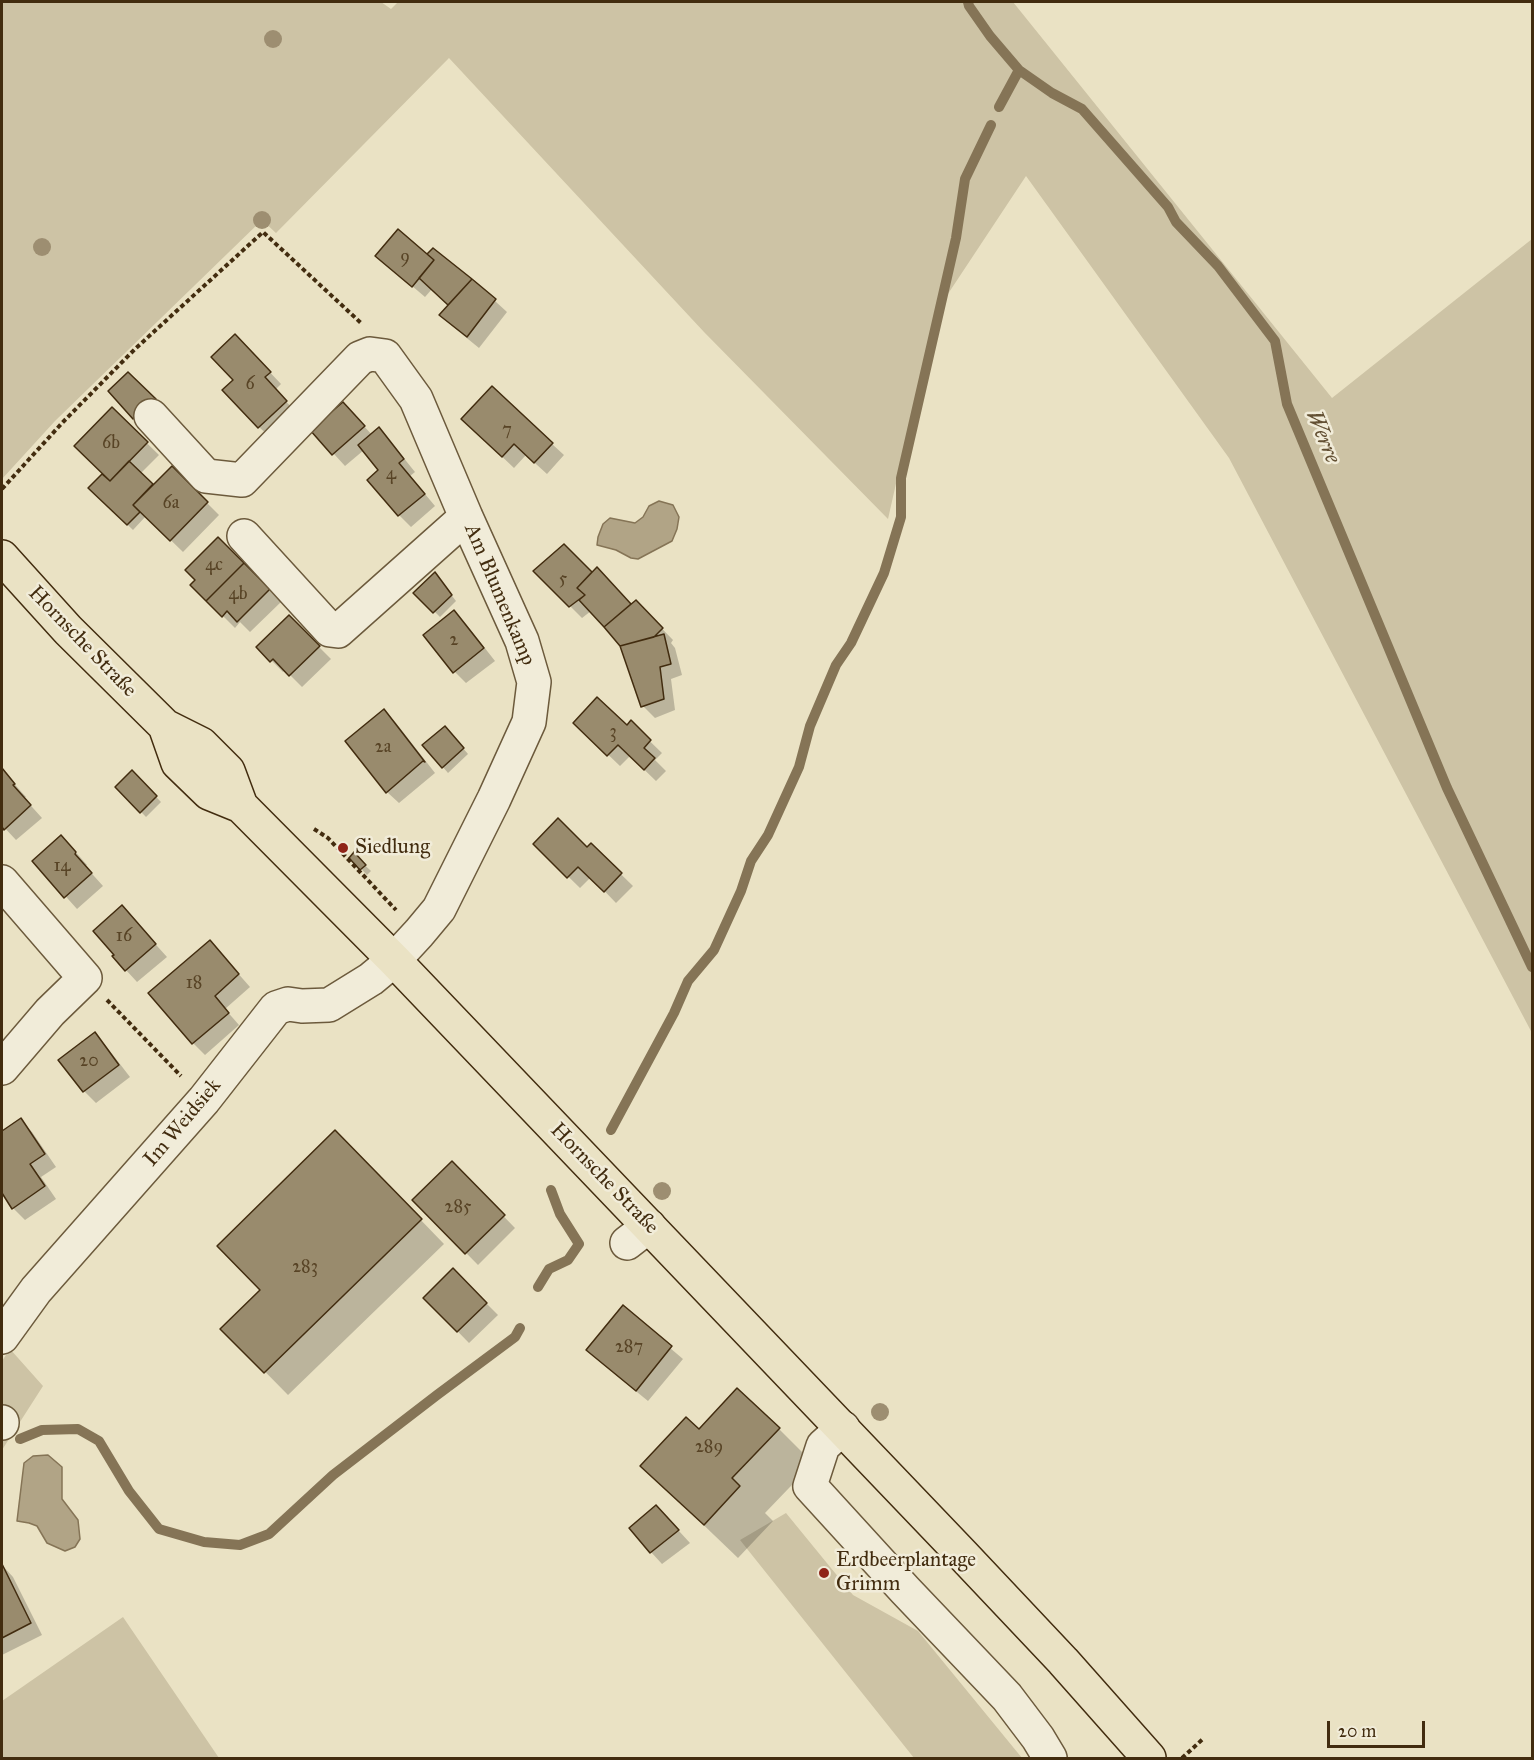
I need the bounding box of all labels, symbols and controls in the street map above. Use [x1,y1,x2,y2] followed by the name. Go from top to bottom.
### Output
[400,247,410,269] house number: 9
[245,374,255,396] house number: 6
[1299,407,1345,467] water label: Werre
[502,420,512,442] house number: 7
[102,433,120,455] house number: 6b
[386,464,396,486] house number: 4
[163,493,179,515] house number: 6a
[458,520,540,670] street label: Am Blumenkamp
[205,555,223,577] house number: 4c
[559,569,567,591] house number: 5
[23,581,141,703] street label: Hornsche Straße
[229,584,247,606] house number: 4b
[450,630,458,652] house number: 2
[609,722,617,744] house number: 3
[375,737,391,759] house number: 2a
[355,835,430,861] place label: Siedlung
[336,841,350,855] marker: Siedlung
[53,856,71,878] house number: 14
[116,926,132,948] house number: 16
[186,973,202,995] house number: 18
[79,1051,99,1073] house number: 20
[139,1074,227,1172] street label: Im Weidsiek
[545,1118,663,1240] street label: Hornsche Straße
[445,1197,471,1219] house number: 285
[292,1257,318,1279] house number: 283
[615,1337,643,1359] house number: 287
[695,1437,723,1459] house number: 289
[836,1548,976,1598] place label: Erdbeerplantage Grimm
[817,1566,831,1580] marker: Erdbeerplantage Grimm
[1330,1709,1428,1747] scale bar
[1338,1720,1376,1742] text: 20 m

